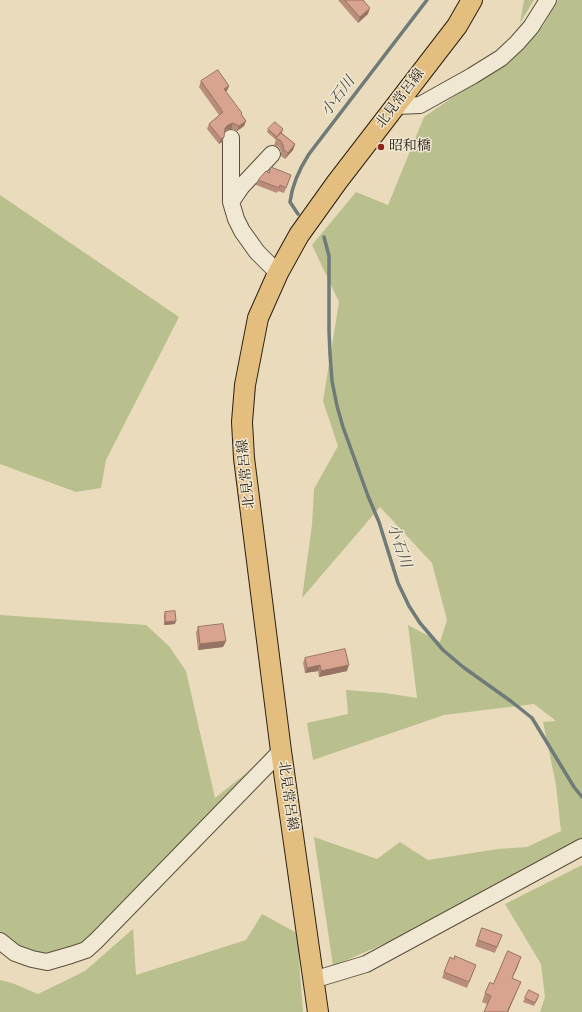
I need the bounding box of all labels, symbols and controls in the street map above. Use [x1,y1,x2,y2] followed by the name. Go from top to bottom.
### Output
[373,66,429,132] street label: 北見常呂線
[318,74,360,120] water label: 小石川
[389,139,431,155] place label: 昭和橋
[376,142,386,152] marker: 昭和橋
[235,438,259,510] street label: 北見常呂線
[382,522,414,570] water label: 小石川
[274,760,300,832] street label: 北見常呂線

